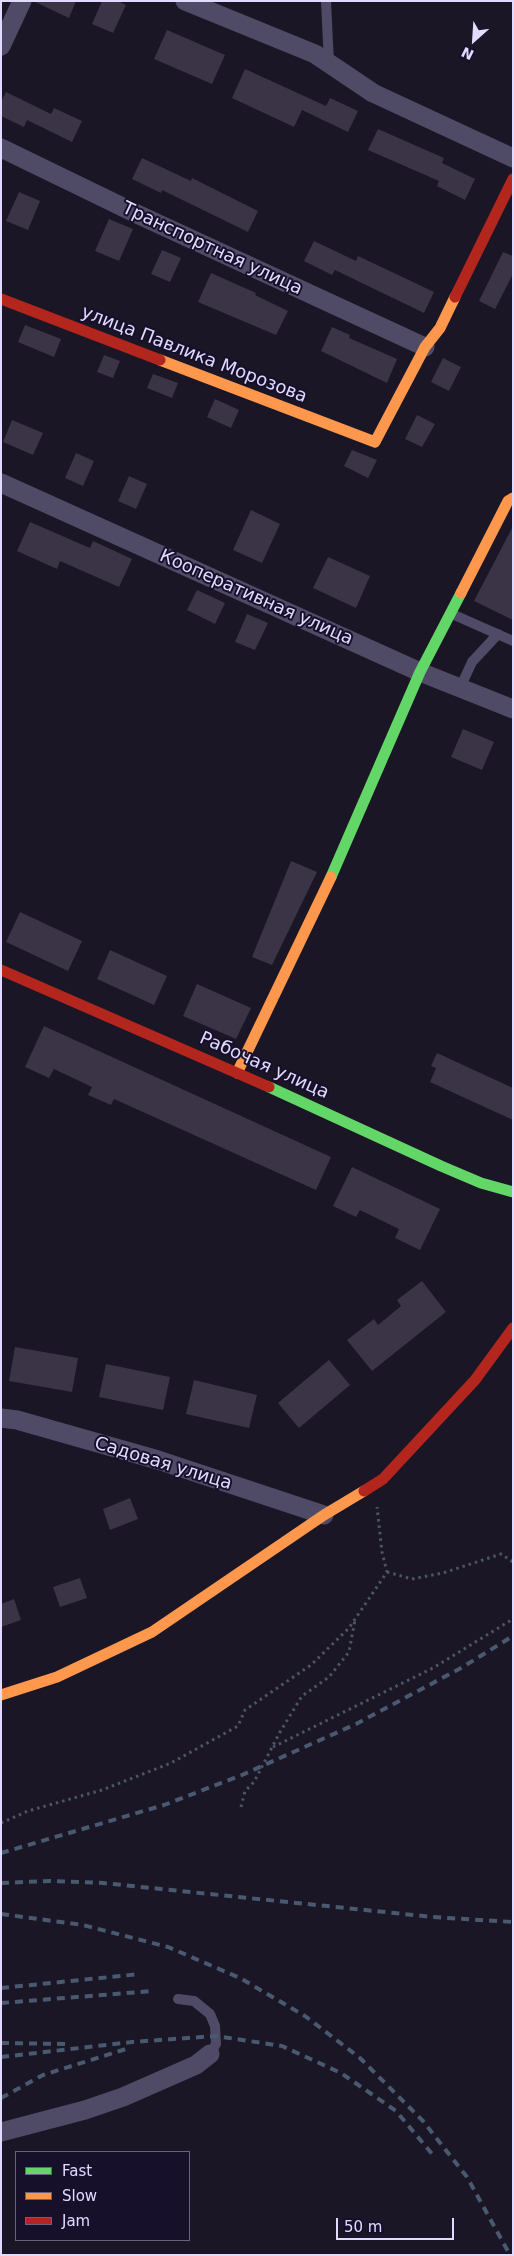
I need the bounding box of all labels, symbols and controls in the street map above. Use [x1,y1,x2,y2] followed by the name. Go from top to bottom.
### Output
[449,15,499,65] north arrow
[459,44,476,63] text: N
[118,198,306,300] street label: Транспортная улица
[78,302,310,408] street label: улица Павлика Морозова
[156,546,356,650] street label: Кооперативная улица
[196,1028,332,1104] street label: Рабочая улица
[92,1433,234,1495] street label: Садовая улица
[15,2151,190,2241] legend
[62,2162,92,2180] text: Fast
[62,2187,97,2205] text: Slow
[339,2208,456,2240] scale bar
[62,2212,90,2230] text: Jam
[344,2218,382,2236] text: 50 m

